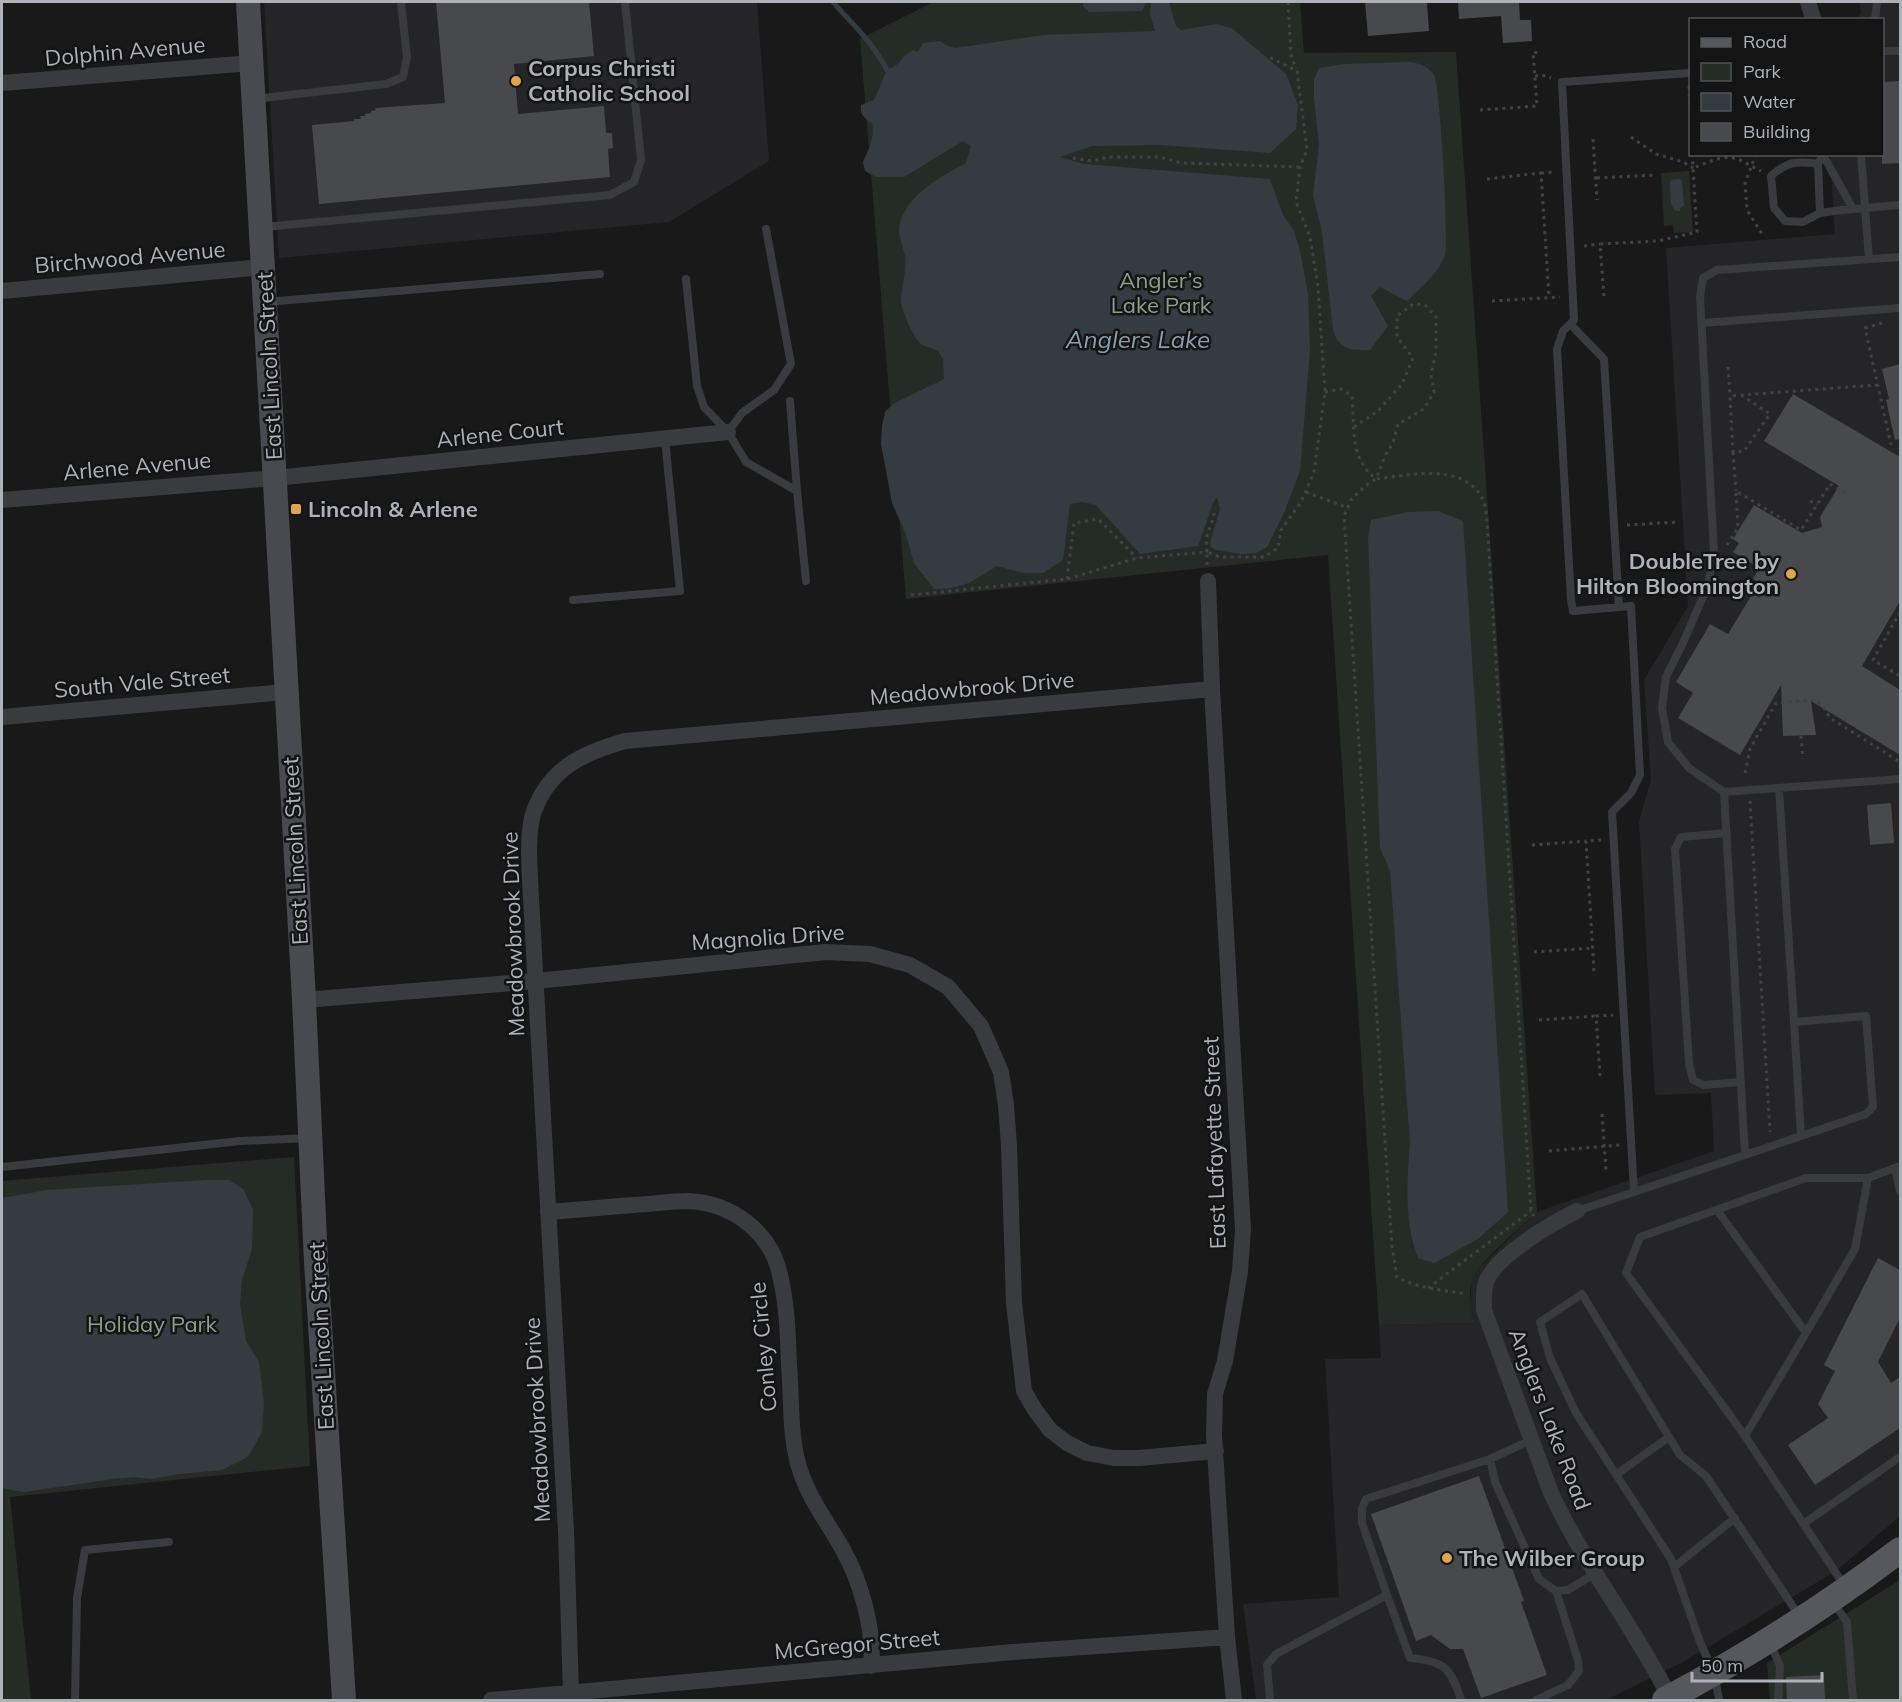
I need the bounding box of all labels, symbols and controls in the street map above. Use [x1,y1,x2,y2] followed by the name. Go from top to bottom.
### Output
[1689,18,1884,156] legend
[44,30,206,72] street label: Dolphin Avenue
[1743,30,1787,53] text: Road
[528,54,690,107] place label: Corpus Christi Catholic School
[1743,60,1782,83] text: Park
[509,74,523,88] marker: Corpus Christi Catholic School
[1743,90,1796,113] text: Water
[1743,120,1811,143] text: Building
[33,235,227,279] street label: Birchwood Avenue
[1111,266,1212,319] park label: Angler’s Lake Park
[250,271,288,461] street label: East Lincoln Street
[1065,324,1210,354] water label: Anglers Lake
[435,412,565,454] street label: Arlene Court
[62,446,212,486] street label: Arlene Avenue
[308,495,478,523] place label: Lincoln & Arlene
[289,502,303,516] marker: Lincoln & Arlene
[1576,547,1779,600] place label: DoubleTree by Hilton Bloomington
[1784,567,1798,581] marker: DoubleTree by Hilton Bloomington
[53,660,231,704] street label: South Vale Street
[869,665,1075,711] street label: Meadowbrook Drive
[276,756,314,946] street label: East Lincoln Street
[495,831,531,1037] street label: Meadowbrook Drive
[691,918,845,956] street label: Magnolia Drive
[1196,1036,1232,1250] street label: East Lafayette Street
[302,1241,340,1431] street label: East Lincoln Street
[743,1281,783,1413] street label: Conley Circle
[87,1310,218,1338] park label: Holiday Park
[518,1317,556,1523] street label: Meadowbrook Drive
[1503,1324,1597,1514] street label: Anglers Lake Road
[1459,1544,1645,1572] place label: The Wilber Group
[1440,1551,1454,1565] marker: The Wilber Group
[773,1623,941,1665] street label: McGregor Street
[1692,1645,1822,1683] scale bar
[1701,1654,1743,1677] text: 50 m

